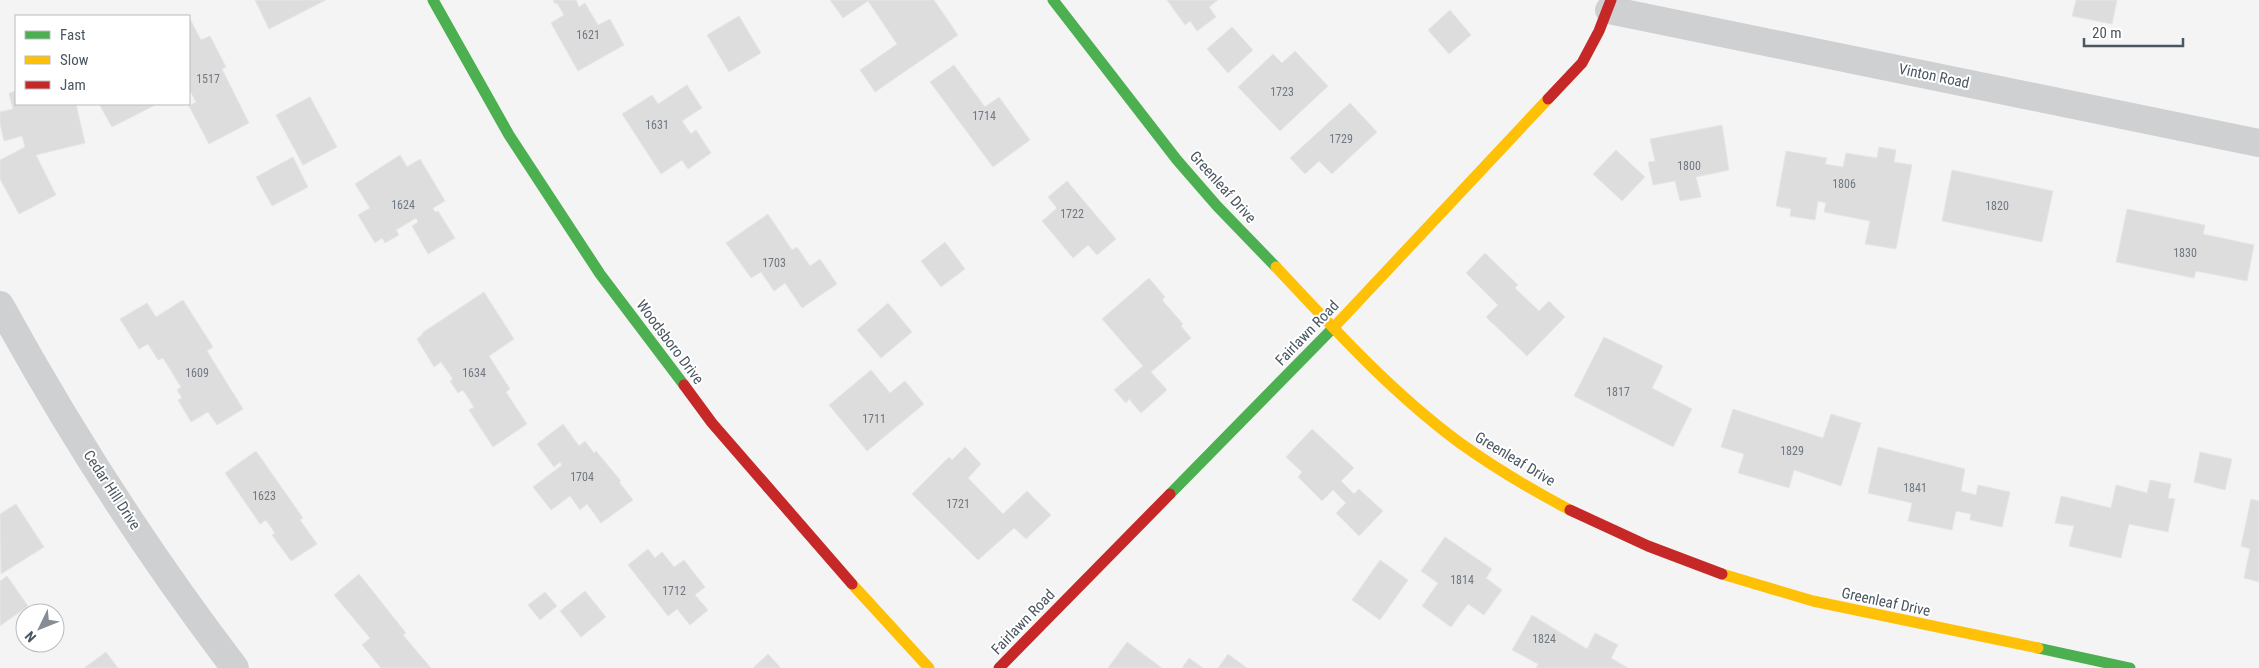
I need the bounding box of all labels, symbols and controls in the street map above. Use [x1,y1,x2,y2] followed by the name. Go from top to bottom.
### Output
[15,15,190,105] legend
[2084,15,2183,47] scale bar
[2092,24,2122,42] text: 20 m
[60,26,85,44] text: Fast
[576,28,600,42] house number: 1621
[60,51,89,69] text: Slow
[1897,60,1971,92] street label: Vinton Road
[196,72,220,86] house number: 1517
[60,76,86,94] text: Jam
[1270,85,1294,99] house number: 1723
[972,109,996,123] house number: 1714
[645,118,669,132] house number: 1631
[1329,132,1353,146] house number: 1729
[1186,147,1260,227] street label: Greenleaf Drive
[1677,159,1701,173] house number: 1800
[1832,177,1856,191] house number: 1806
[391,198,415,212] house number: 1624
[1985,199,2009,213] house number: 1820
[1060,207,1084,221] house number: 1722
[2173,246,2197,260] house number: 1830
[762,256,786,270] house number: 1703
[632,296,708,388] street label: Woodsboro Drive
[1272,297,1342,369] street label: Fairlawn Road
[185,366,209,380] house number: 1609
[462,366,486,380] house number: 1634
[1606,385,1630,399] house number: 1817
[862,412,886,426] house number: 1711
[1472,428,1558,490] street label: Greenleaf Drive
[1780,444,1804,458] house number: 1829
[80,447,144,533] street label: Cedar Hill Drive
[570,470,594,484] house number: 1704
[1903,481,1927,495] house number: 1841
[252,489,276,503] house number: 1623
[946,497,970,511] house number: 1721
[1450,573,1474,587] house number: 1814
[662,584,686,598] house number: 1712
[1840,584,1932,620] street label: Greenleaf Drive
[988,586,1058,658] street label: Fairlawn Road
[15,603,65,653] north arrow
[22,628,39,645] text: N
[1532,632,1556,646] house number: 1824

